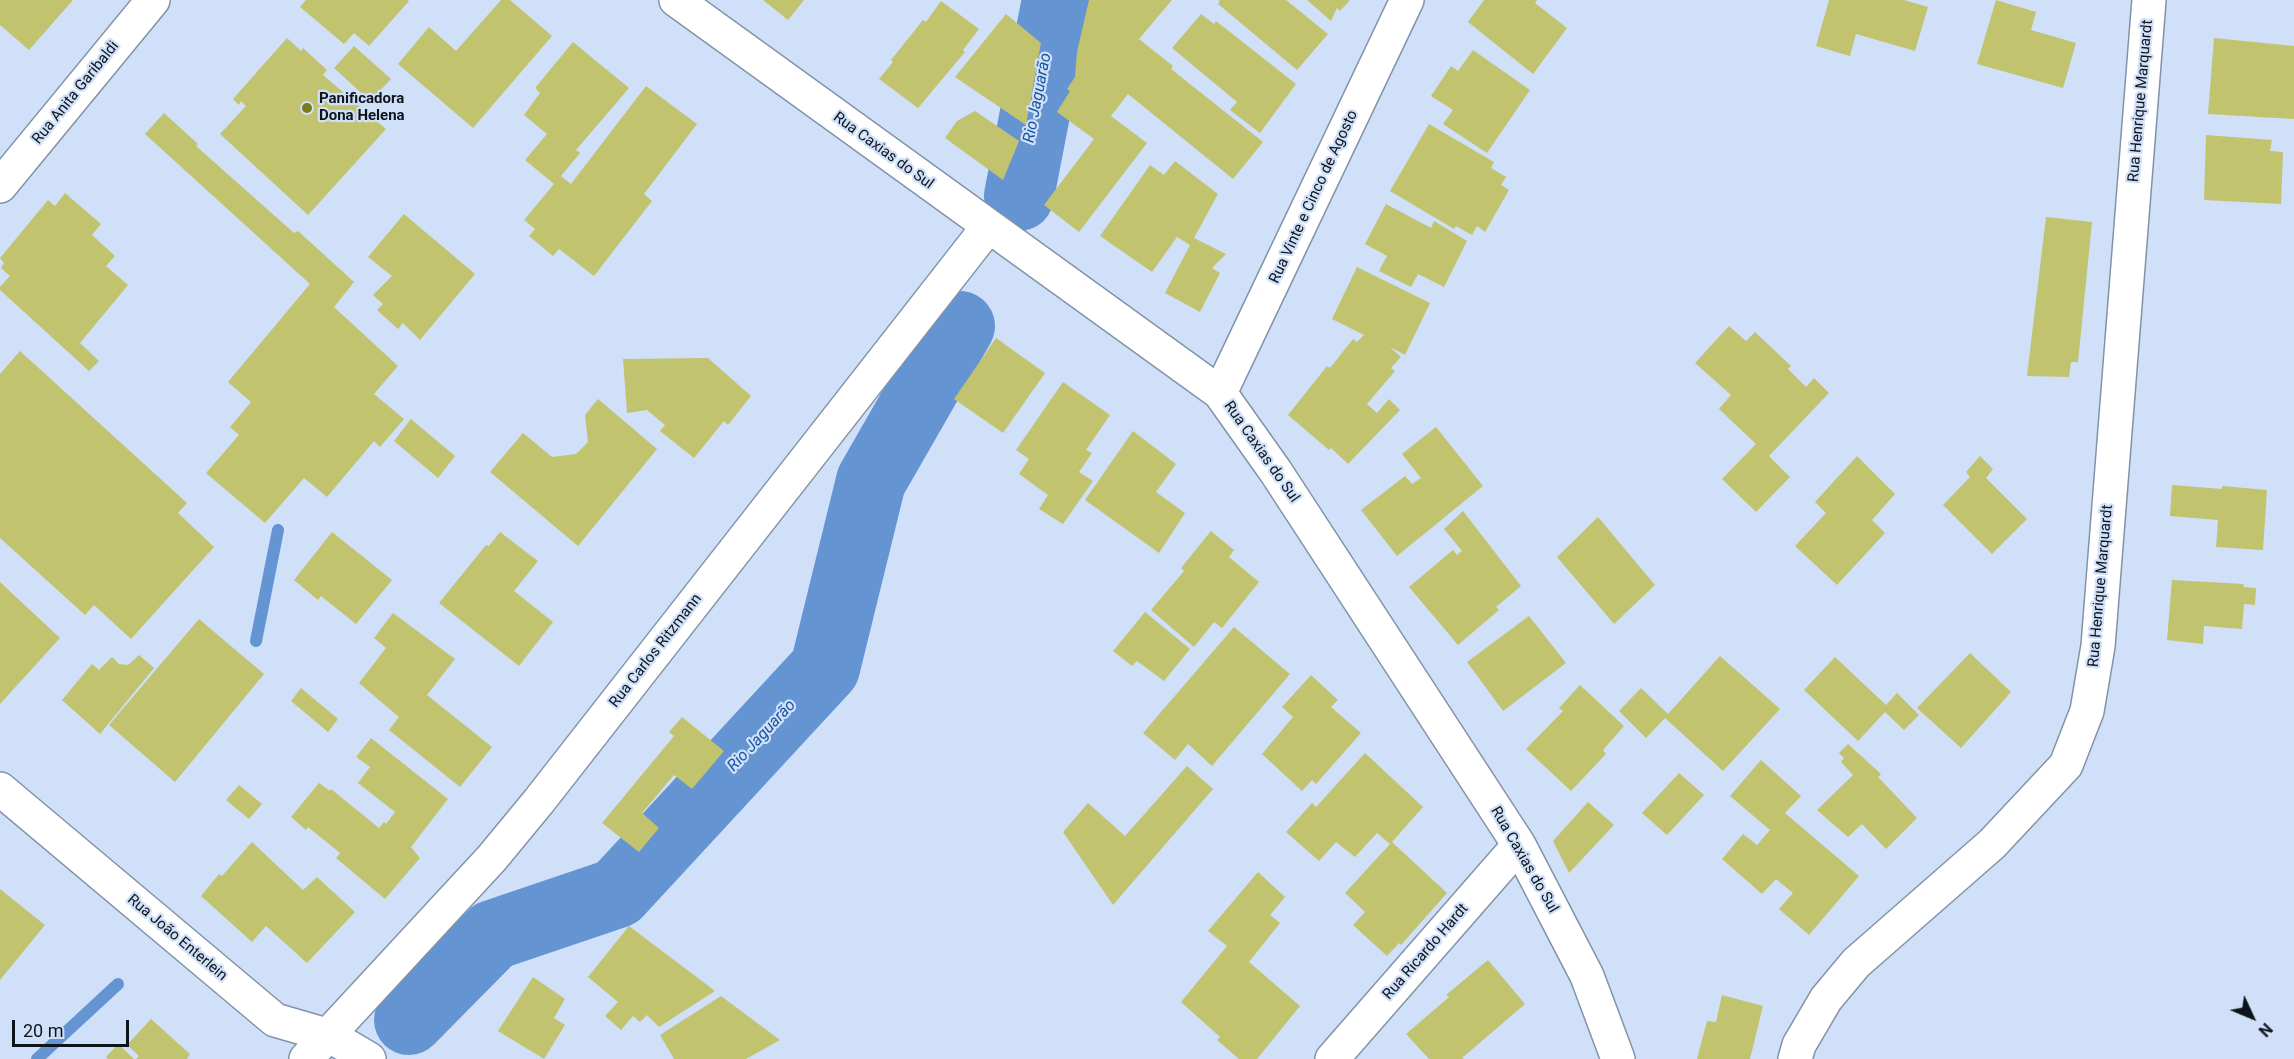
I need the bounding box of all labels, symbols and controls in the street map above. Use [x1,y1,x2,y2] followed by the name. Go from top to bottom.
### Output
[2125,19,2157,183] street label: Rua Henrique Marquardt
[29,38,123,148] street label: Rua Anita Garibaldi
[1020,51,1056,145] water label: Rio Jaguarão
[319,90,405,125] place label: Panificadora Dona Helena
[300,101,314,115] marker: Panificadora Dona Helena
[1266,108,1362,286] street label: Rua Vinte e Cinco de Agosto
[829,109,937,193] street label: Rua Caxias do Sul
[1219,398,1303,506] street label: Rua Caxias do Sul
[2085,504,2117,668] street label: Rua Henrique Marquardt
[606,591,706,711] street label: Rua Carlos Ritzmann
[724,696,800,776] water label: Rio Jaguarão
[1486,804,1562,916] street label: Rua Caxias do Sul
[123,891,231,985] street label: Rua João Enterlein
[1379,900,1473,1004] street label: Rua Ricardo Hardt
[2222,987,2282,1047] north arrow
[15,1008,132,1046] scale bar
[2255,1019,2276,1041] text: N
[23,1020,63,1041] text: 20 m

